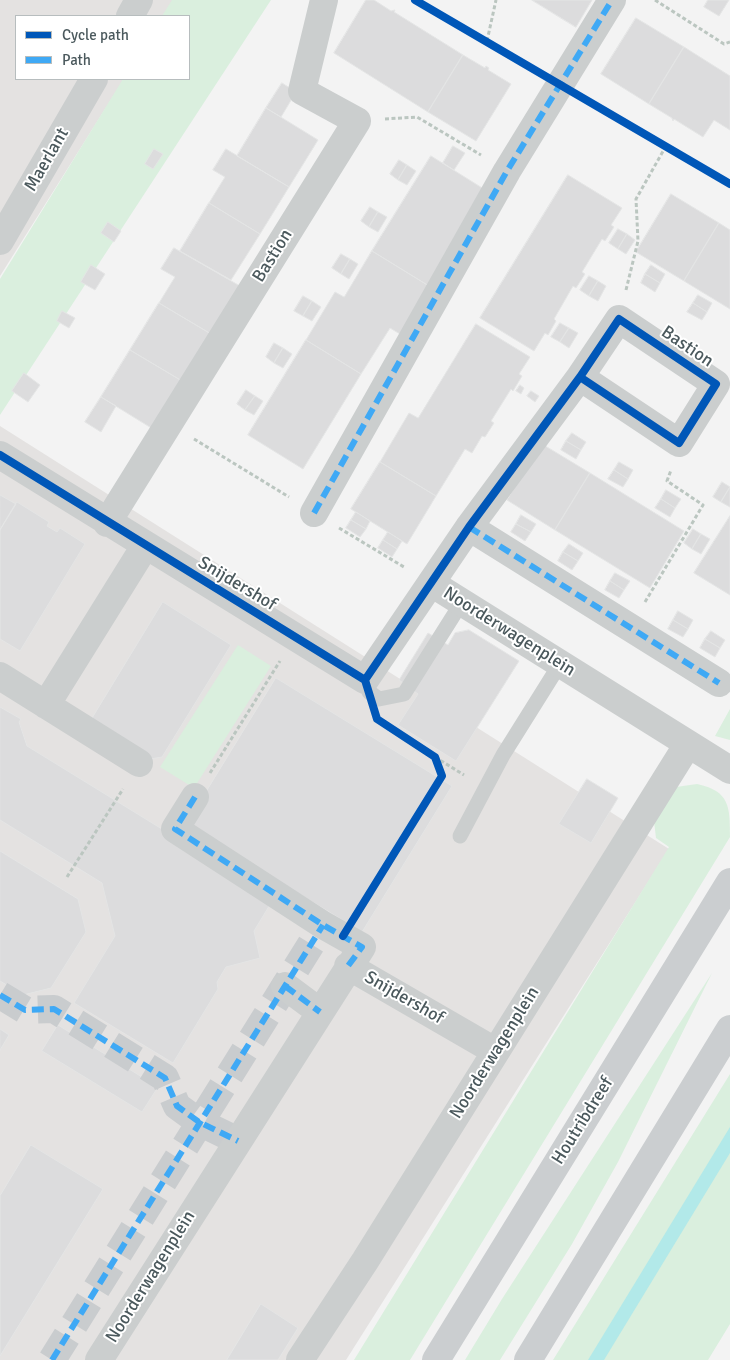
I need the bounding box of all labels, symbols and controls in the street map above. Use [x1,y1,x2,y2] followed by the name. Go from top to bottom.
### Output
[15,15,190,80] legend
[62,26,129,44] text: Cycle path
[62,51,91,69] text: Path
[20,124,74,196] street label: Maerlant
[248,226,298,286] street label: Bastion
[657,322,717,372] street label: Bastion
[194,552,280,616] street label: Snijdershof
[439,583,579,681] street label: Noorderwagenplein
[361,967,447,1029] street label: Snijdershof
[446,983,544,1123] street label: Noorderwagenplein
[548,1073,618,1169] street label: Houtribdreef
[102,1207,200,1347] street label: Noorderwagenplein

